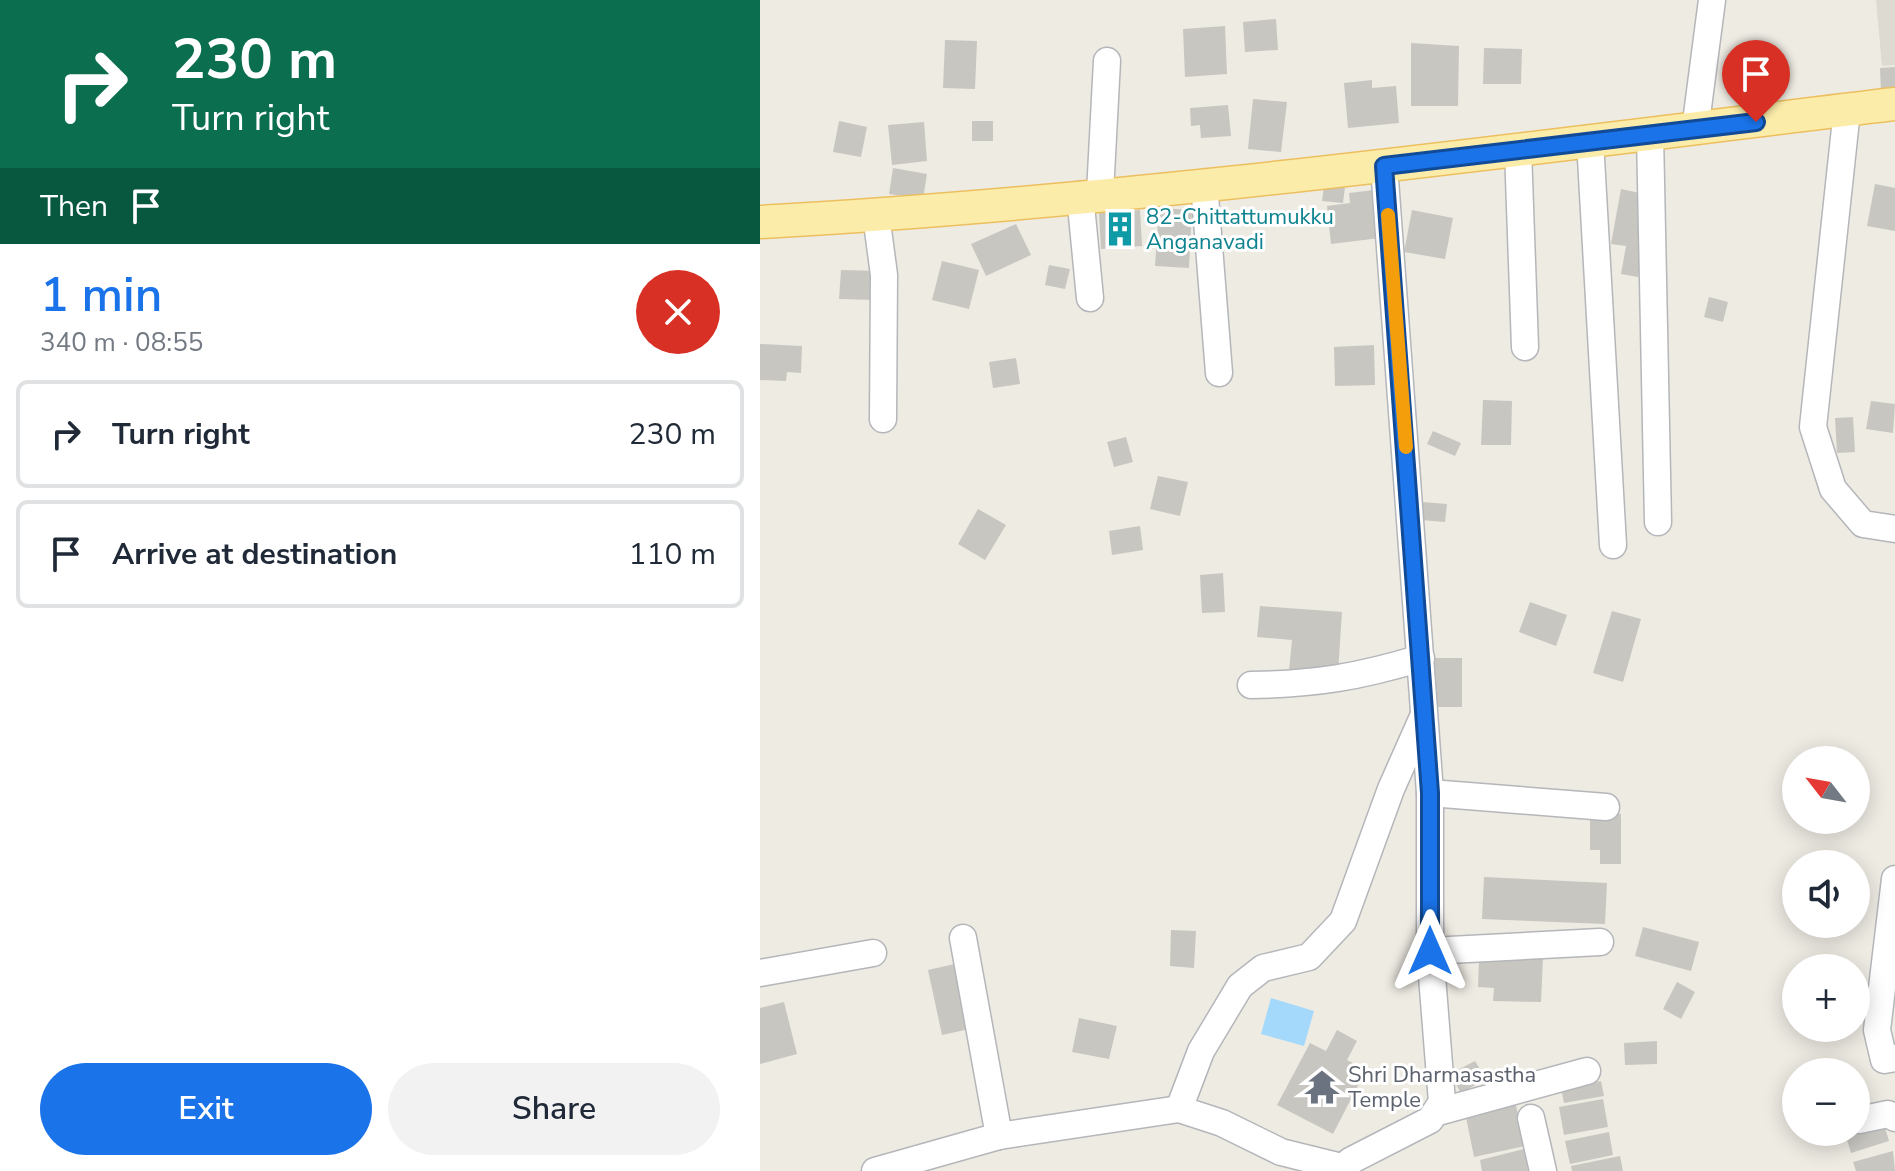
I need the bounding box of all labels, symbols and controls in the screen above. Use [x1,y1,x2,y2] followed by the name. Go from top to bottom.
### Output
[172,21,337,98] text: 230 m
[40,32,144,136] icon: right
[1722,40,1790,122] pin
[1734,52,1778,96] icon: arrive
[172,94,329,143] text: Turn right
[124,184,168,228] icon: arrive
[40,186,108,227] text: Then
[1146,202,1334,257] place label: 82-Chittattumukku Anganavadi
[1101,210,1139,248] building icon: 82-Chittattumukku Anganavadi
[40,262,162,328] text: 1 min
[636,270,720,354] button: close
[40,325,203,360] text: 340 m · 08:55
[44,412,88,456] icon: right
[112,414,250,455] text: Turn right
[629,414,716,455] text: 230 m
[44,532,88,576] icon: arrive
[112,534,397,575] text: Arrive at destination
[629,534,716,575] text: 110 m
[1782,746,1870,834] north arrow
[1782,746,1870,1146] map controls
[1782,850,1870,938] button: sound
[1388,909,1472,993] position arrow
[1782,954,1870,1042] button: +
[1782,1058,1870,1146] button: −
[1348,1060,1536,1115] place label: Shri Dharmasastha Temple
[40,1063,372,1155] button: Exit
[388,1063,720,1155] button: Share
[1303,1068,1341,1106] temple icon: Shri Dharmasastha Temple

